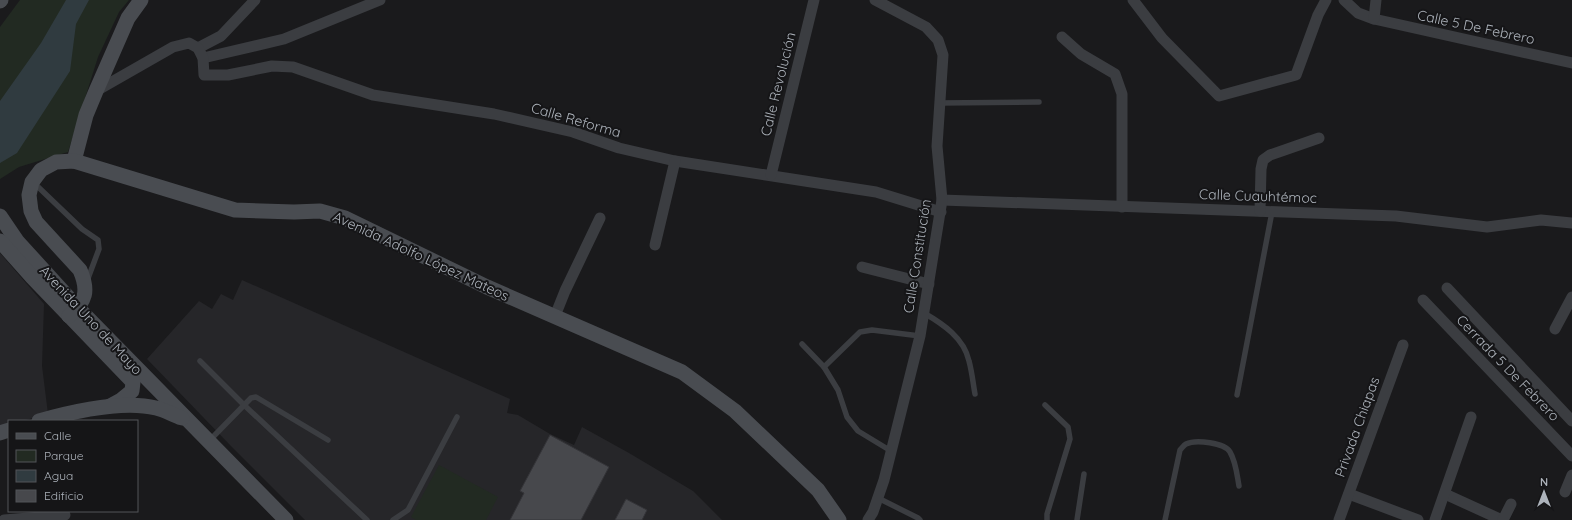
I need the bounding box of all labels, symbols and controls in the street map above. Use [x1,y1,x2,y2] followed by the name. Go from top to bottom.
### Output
[1416,6,1536,48] street label: Calle 5 De Febrero
[756,30,800,138] street label: Calle Revolución
[529,99,623,141] street label: Calle Reforma
[1199,185,1317,207] street label: Calle Cuauhtémoc
[899,198,935,314] street label: Calle Constitución
[330,207,512,305] street label: Avenida Adolfo López Mateos
[36,262,146,378] street label: Avenida Uno de Mayo
[1453,311,1563,425] street label: Cerrada 5 De Febrero
[1331,374,1383,480] street label: Privada Chiapas
[8,420,138,512] legend
[44,428,72,443] text: Calle
[44,448,84,463] text: Parque
[44,468,73,483] text: Agua
[1524,472,1564,512] north arrow
[1540,475,1548,489] text: N
[44,488,84,503] text: Edificio

